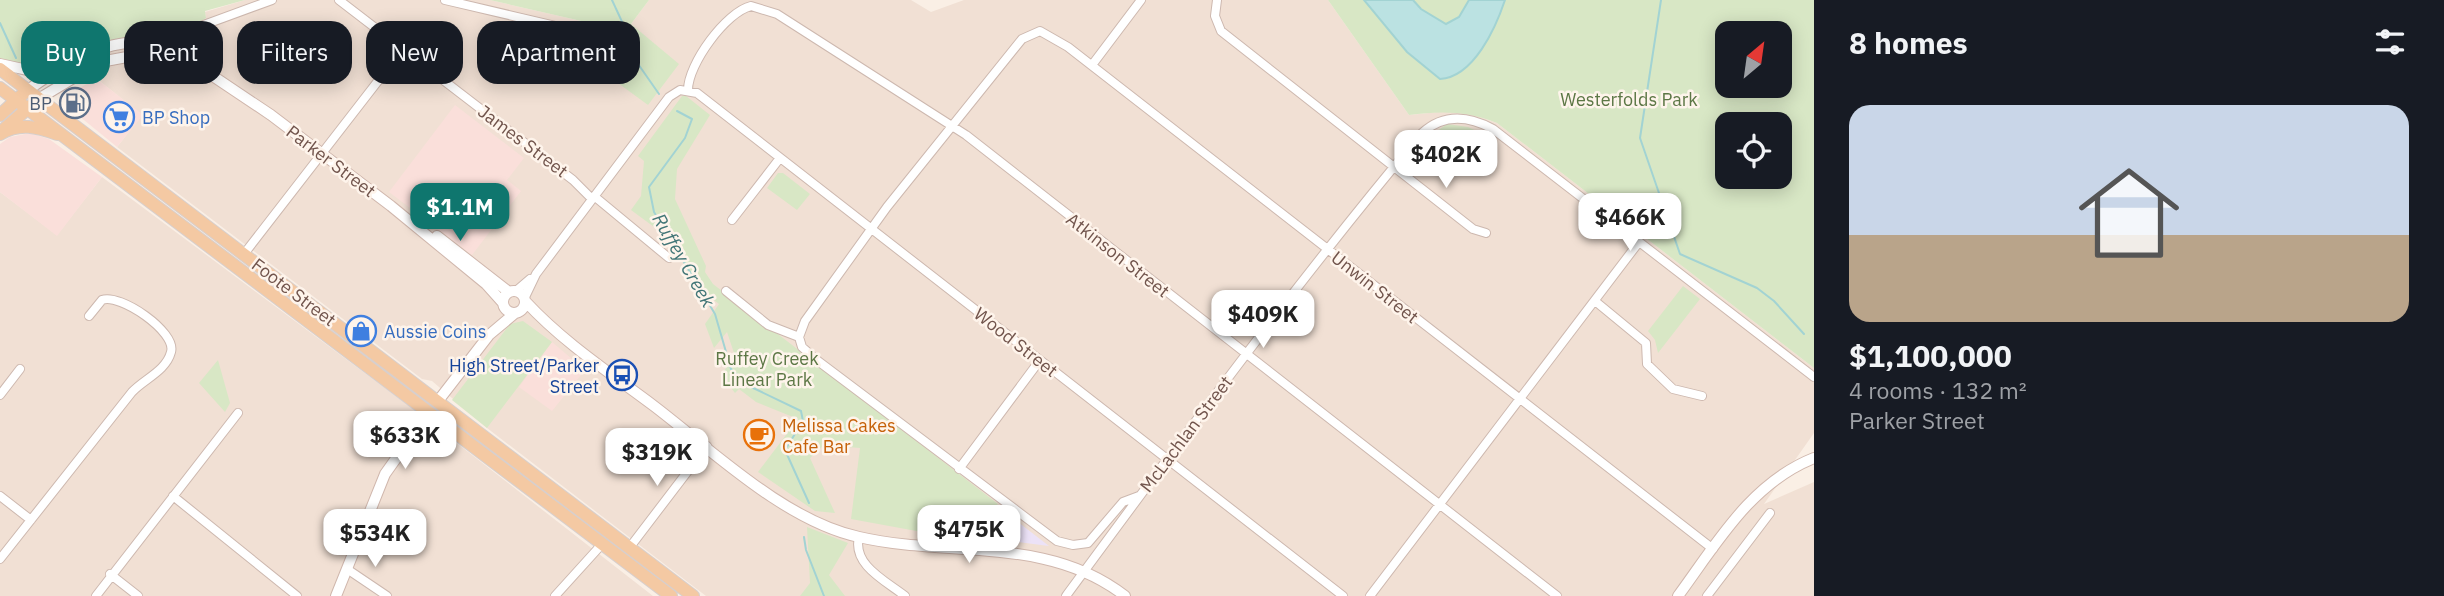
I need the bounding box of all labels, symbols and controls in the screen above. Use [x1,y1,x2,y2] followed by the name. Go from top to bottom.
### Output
[21,21,110,84] chip: Buy
[124,21,223,84] chip: Rent
[237,21,352,84] chip: Filters
[366,21,463,84] chip: New
[477,21,640,84] chip: Apartment
[1715,21,1792,98] north arrow
[1715,21,1792,189] map controls
[1849,23,1968,62] text: 8 homes
[2371,23,2409,61] icon: filters
[58,86,92,120] fuel station icon: BP
[1560,88,1698,111] park label: Westerfolds Park
[29,92,52,115] place label: BP
[102,100,136,134] supermarket icon: BP Shop
[473,100,573,182] street label: James Street
[142,106,210,129] place label: BP Shop
[1715,112,1792,189] button: locate
[282,120,380,202] street label: Parker Street
[1397,130,1495,190] pin: $402K
[1410,138,1482,168] text: $402K
[2066,150,2192,276] icon: home
[411,184,509,243] pin: $1.1M
[426,191,494,221] text: $1.1M
[1581,194,1679,253] pin: $466K
[1594,201,1666,231] text: $466K
[1062,208,1174,302] street label: Atkinson Street
[647,209,721,312] water label: Ruffey Creek
[1327,246,1423,328] street label: Unwin Street
[247,253,341,331] street label: Foote Street
[1214,290,1312,350] pin: $409K
[1227,298,1299,328] text: $409K
[970,302,1062,382] street label: Wood Street
[344,314,378,348] shop icon: Aussie Coins
[384,320,487,343] place label: Aussie Coins
[1849,336,2012,375] text: $1,100,000
[715,347,819,391] park label: Ruffey Creek Linear Park
[449,354,599,398] place label: High Street/Parker Street
[605,358,639,392] bus stop icon: High Street/Parker Street
[1135,371,1237,497] street label: McLachlan Street
[1849,375,2027,405] text: 4 rooms · 132 m²
[1849,405,1985,435] text: Parker Street
[356,412,454,471] pin: $633K
[782,414,896,458] place label: Melissa Cakes Cafe Bar
[742,418,776,452] cafe icon: Melissa Cakes Cafe Bar
[369,419,441,449] text: $633K
[608,428,706,488] pin: $319K
[621,436,693,466] text: $319K
[920,505,1018,565] pin: $475K
[326,510,424,569] pin: $534K
[933,513,1005,543] text: $475K
[339,517,411,547] text: $534K

